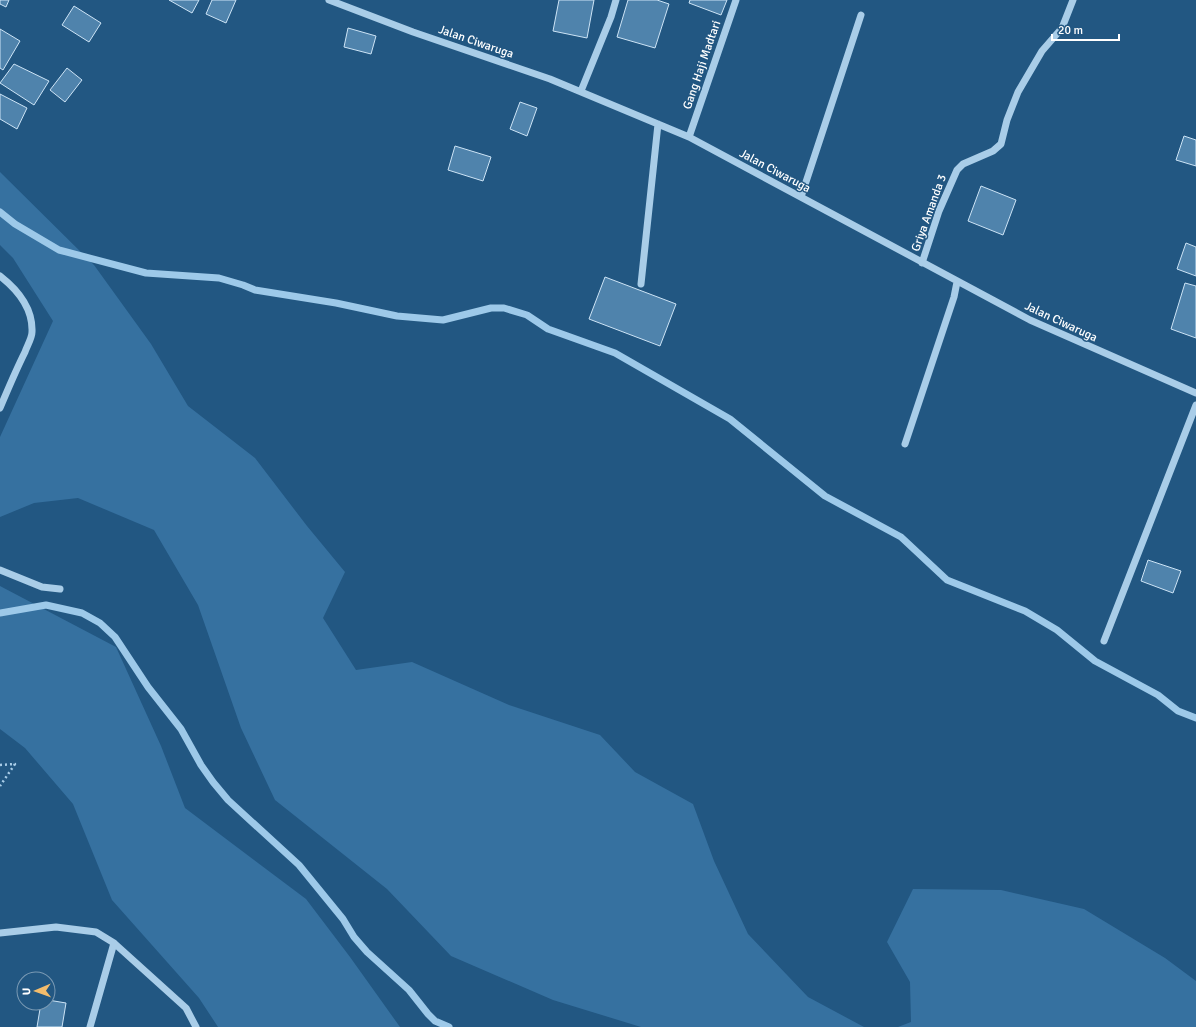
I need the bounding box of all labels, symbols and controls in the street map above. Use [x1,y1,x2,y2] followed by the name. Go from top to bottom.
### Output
[1052,16,1119,42] scale bar
[680,19,724,111] street label: Gang Haji Madtari
[437,22,515,62] street label: Jalan Ciwaruga
[1058,23,1083,38] text: 20 m
[737,146,813,196] street label: Jalan Ciwaruga
[908,172,950,254] street label: Griya Amanda 3
[1022,299,1100,345] street label: Jalan Ciwaruga
[16,971,56,1011] north arrow
[20,987,33,995] text: U

